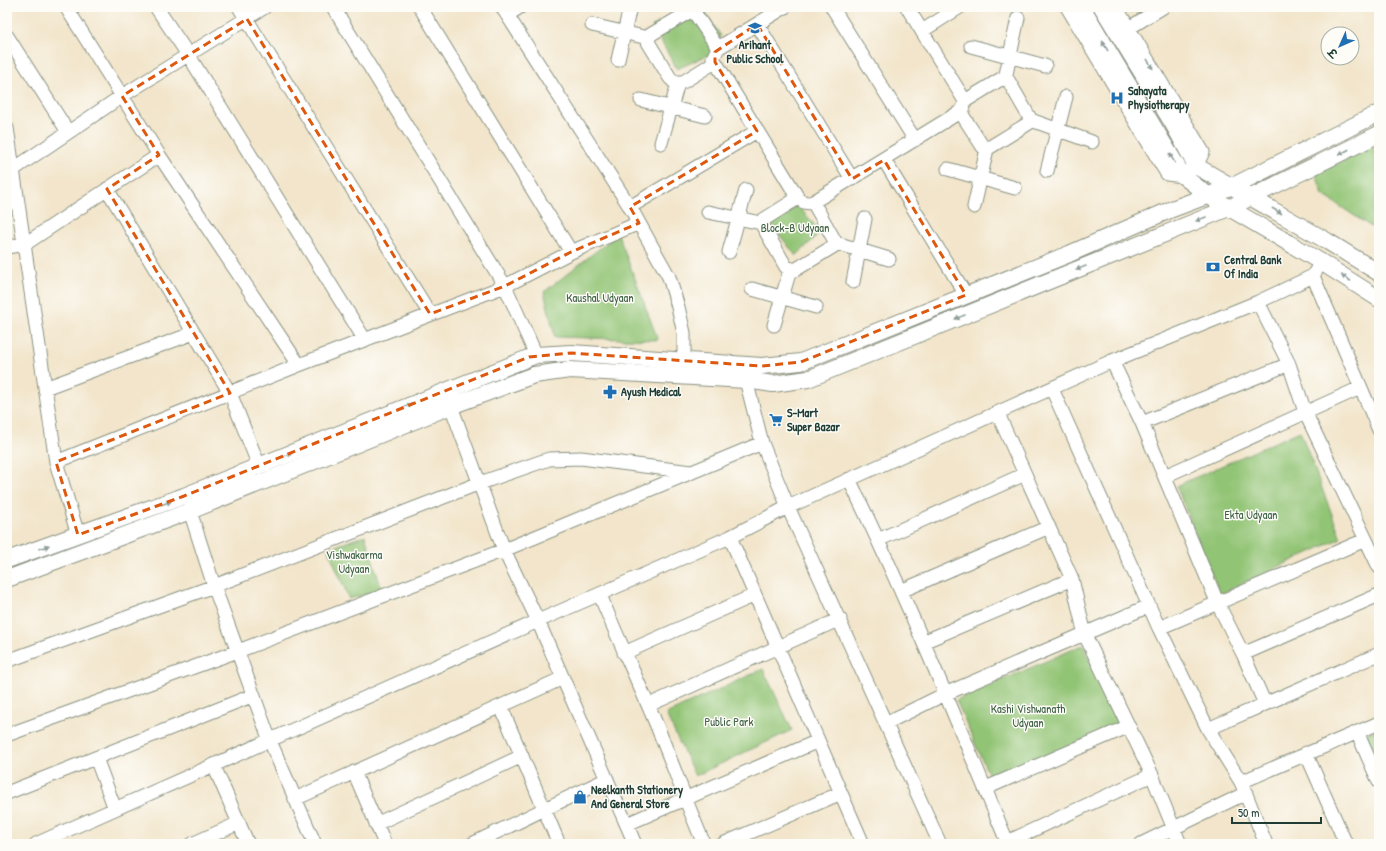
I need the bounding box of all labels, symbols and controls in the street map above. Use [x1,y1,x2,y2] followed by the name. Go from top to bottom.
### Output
[747,20,763,36] school or university icon: Arihant Public School
[1320,26,1360,66] north arrow
[727,36,784,67] place label: Arihant Public School
[1101,40,1108,52] one-way arrow
[1324,44,1341,61] text: उ
[1147,58,1154,70] one-way arrow
[1128,82,1190,114] place label: Sahayata Physiotherapy
[1109,90,1125,106] hospital icon: Sahayata Physiotherapy
[1339,149,1350,156] one-way arrow
[1168,152,1175,164] one-way arrow
[1271,207,1283,214] one-way arrow
[1195,217,1207,223] one-way arrow
[761,219,829,236] park label: Block-B Udyaan
[1224,251,1281,282] place label: Central Bank Of India
[1205,259,1221,275] bank icon: Central Bank Of India
[1075,265,1086,271] one-way arrow
[1340,274,1352,281] one-way arrow
[566,289,634,306] park label: Kaushal Udyaan
[955,314,966,320] one-way arrow
[621,383,682,401] place label: Ayush Medical
[602,384,618,400] pharmacy icon: Ayush Medical
[402,403,413,409] one-way arrow
[787,404,840,436] place label: S-Mart Super Bazar
[768,412,784,428] supermarket icon: S-Mart Super Bazar
[281,452,292,458] one-way arrow
[160,500,172,506] one-way arrow
[1224,506,1278,523] park label: Ekta Udyaan
[38,544,50,550] one-way arrow
[326,546,383,577] park label: Vishwakarma Udyaan
[991,700,1065,731] park label: Kashi Vishwanath Udyaan
[705,713,753,730] park label: Public Park
[591,781,683,812] place label: Neelkanth Stationery And General Store
[572,789,588,805] shop icon: Neelkanth Stationery And General Store
[1232,799,1321,825] scale bar
[1238,804,1259,821] text: 50 m

